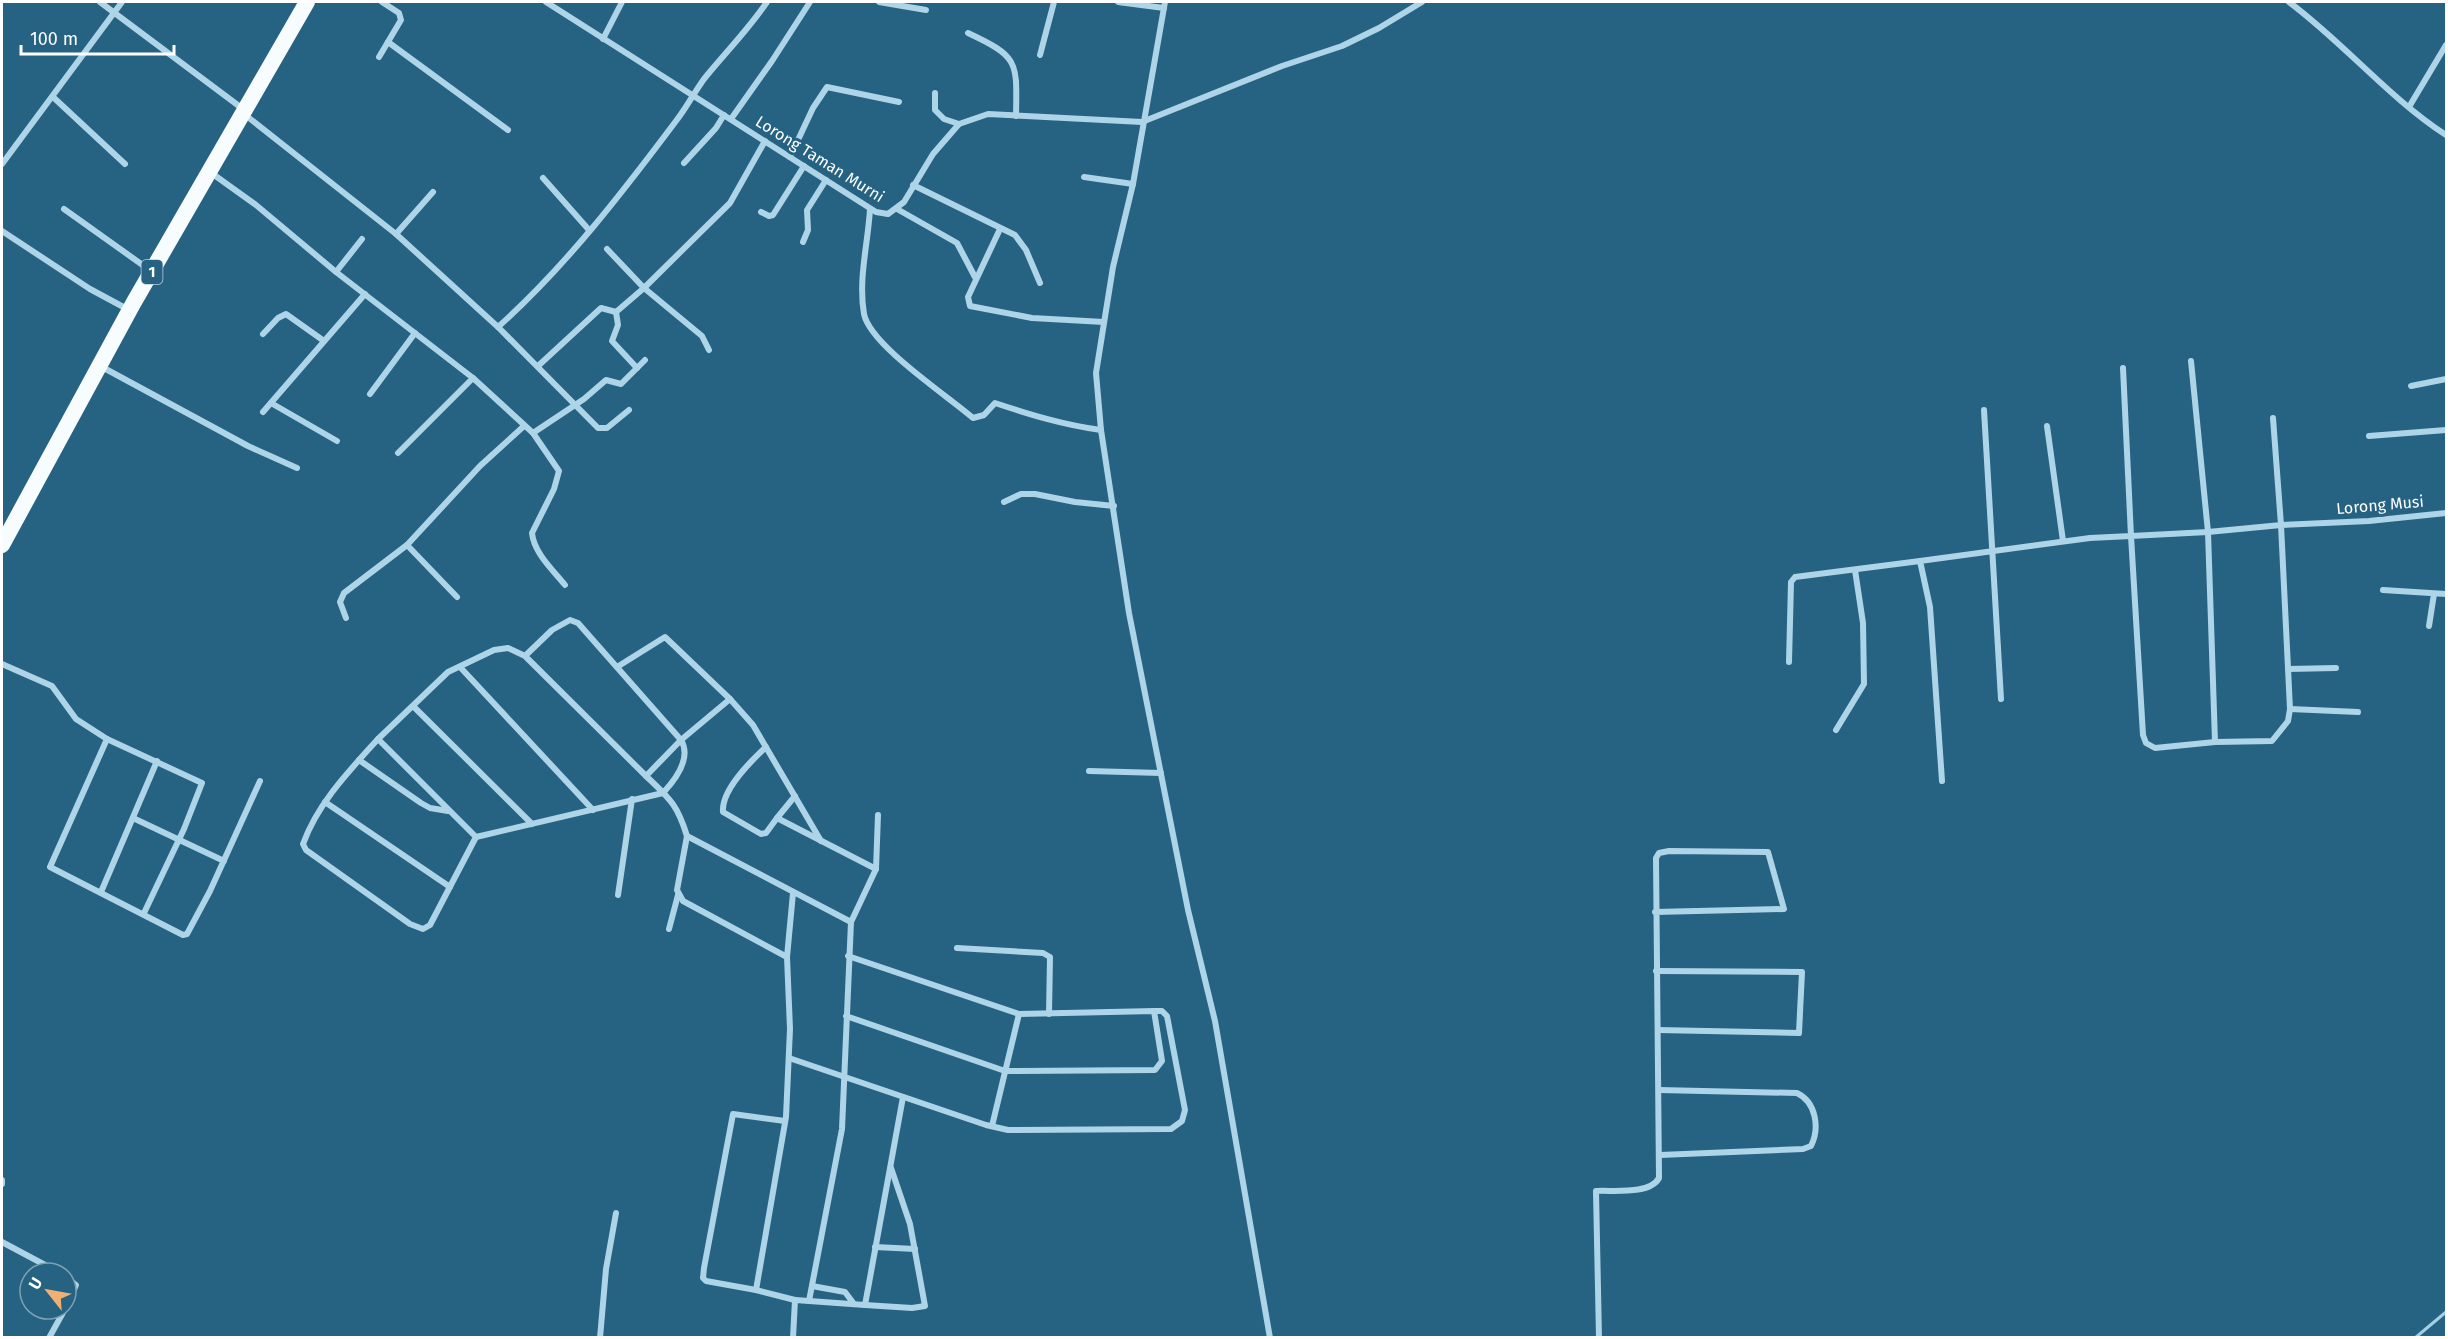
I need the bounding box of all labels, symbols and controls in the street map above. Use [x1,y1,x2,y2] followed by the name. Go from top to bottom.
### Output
[21,18,174,56] scale bar
[30,28,78,50] text: 100 m
[752,112,888,206] street label: Lorong Taman Murni
[142,260,162,284] road number: 1
[2336,492,2424,518] street label: Lorong Musi
[18,1261,78,1321] north arrow
[25,1274,46,1293] text: U

